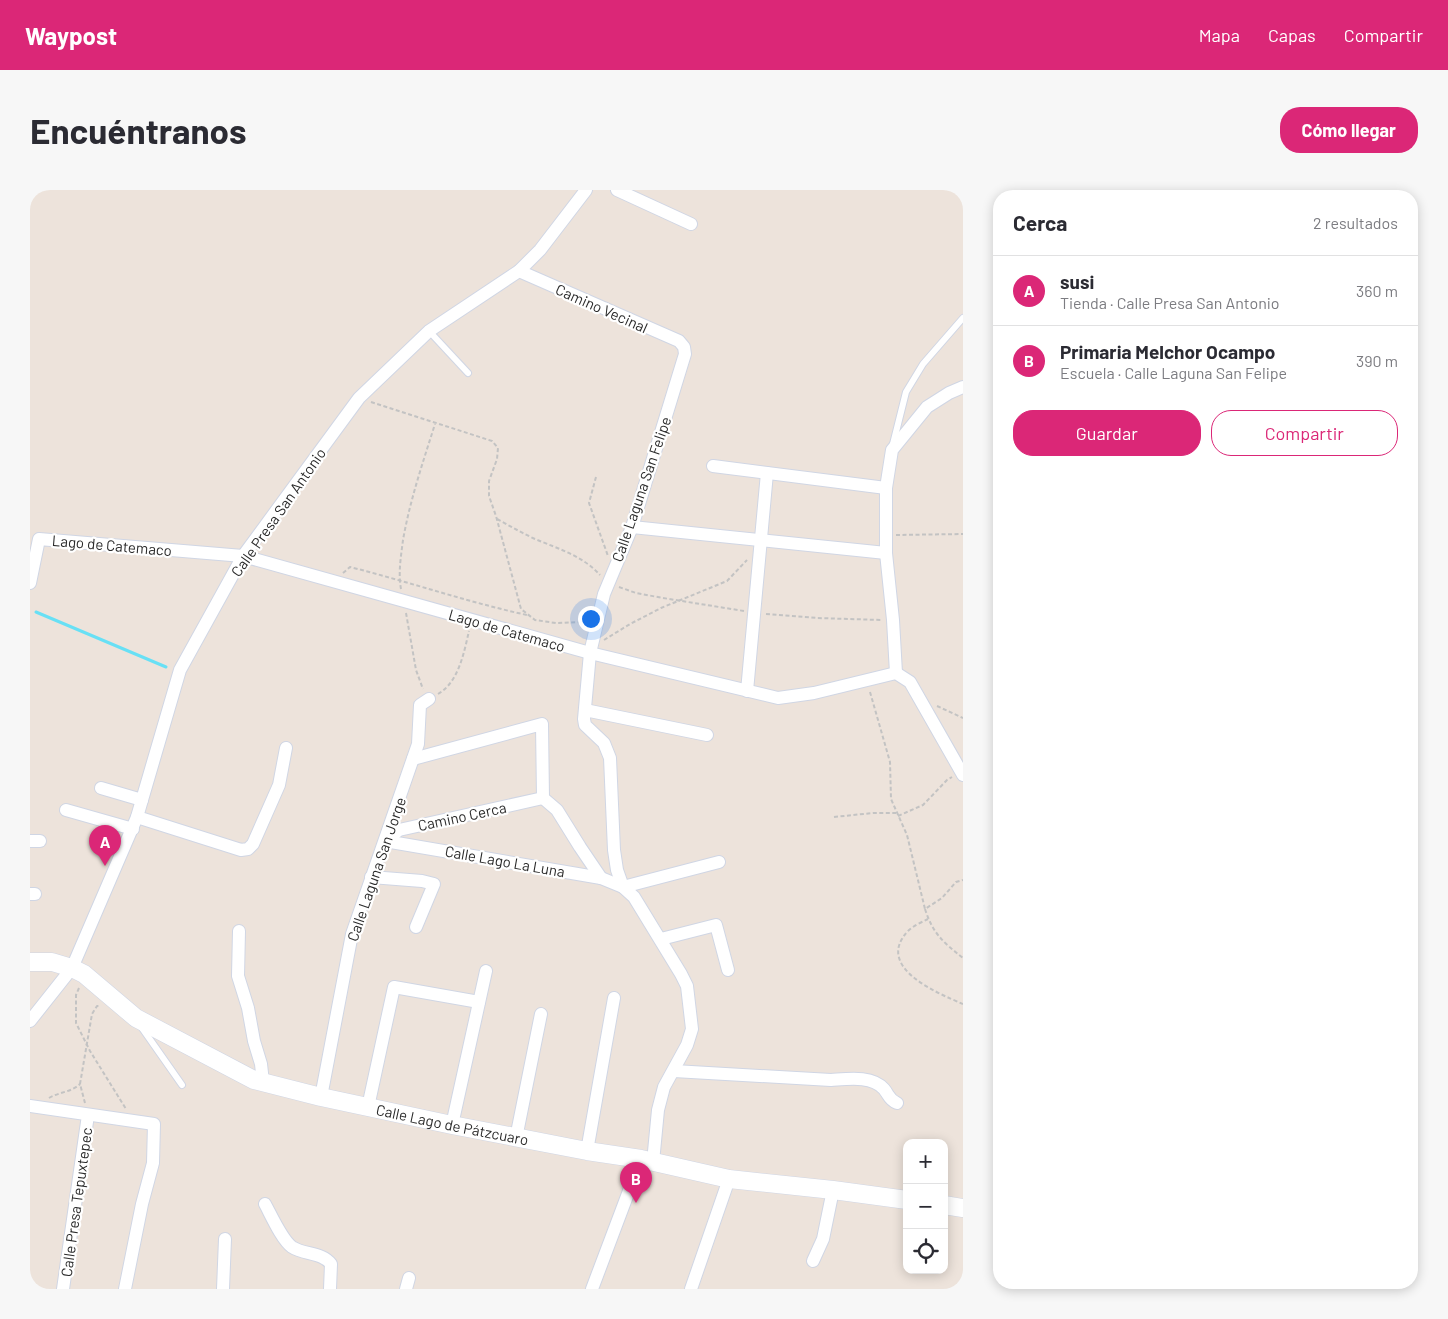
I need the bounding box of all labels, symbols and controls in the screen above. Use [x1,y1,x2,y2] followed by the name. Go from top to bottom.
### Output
[25,21,117,50] text: Waypost
[1199,24,1240,46] text: Mapa
[1268,24,1316,46] text: Capas
[1344,24,1423,46] text: Compartir
[1280,107,1418,153] button: Cómo llegar
[30,109,247,151] text: Encuéntranos
[1013,210,1067,235] text: Cerca
[1313,213,1398,232] text: 2 resultados
[1060,270,1094,293] text: susi
[553,280,651,336] street label: Camino Vecinal
[1024,281,1034,300] text: A
[1356,281,1398,300] text: 360 m
[1060,293,1280,312] text: Tienda · Calle Presa San Antonio
[1060,340,1275,363] text: Primaria Melchor Ocampo
[1024,351,1034,370] text: B
[1356,351,1398,370] text: 390 m
[1060,363,1287,382] text: Escuela · Calle Laguna San Felipe
[1013,410,1201,456] button: Guardar
[1211,410,1398,456] button: Compartir
[608,414,674,564] street label: Calle Laguna San Felipe
[227,444,329,580] street label: Calle Presa San Antonio
[51,531,173,559] street label: Lago de Catemaco
[447,605,567,655] street label: Lago de Catemaco
[578,606,604,632] your location
[343,795,409,943] street label: Calle Laguna San Jorge
[416,798,508,834] street label: Camino Cerca
[89,825,121,866] pin: A
[444,842,566,880] street label: Calle Lago La Luna
[375,1100,530,1149] street label: Calle Lago de Pátzcuaro
[57,1126,95,1278] street label: Calle Presa Tepuxtepec
[903,1139,948,1274] map controls
[903,1139,948,1184] button: +
[620,1162,652,1203] pin: B
[903,1184,948,1229] button: −
[903,1229,948,1274] button: locate

